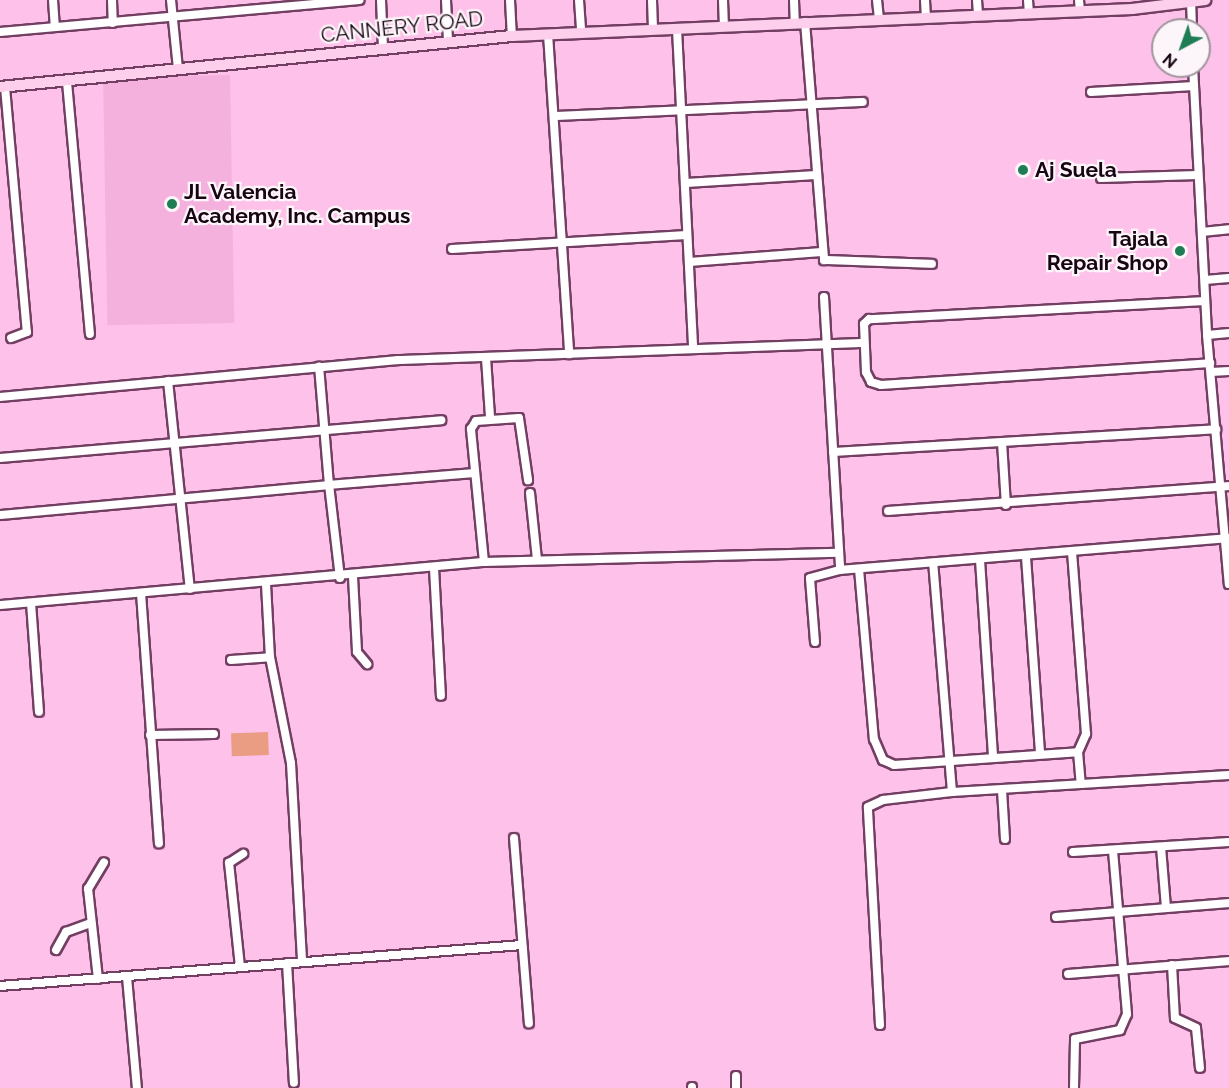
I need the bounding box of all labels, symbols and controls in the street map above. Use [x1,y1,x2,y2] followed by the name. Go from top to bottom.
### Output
[319,6,485,48] street label: CANNERY ROAD
[1151,18,1211,78] north arrow
[1159,49,1181,72] text: N
[1035,157,1117,183] place label: Aj Suela
[1016,163,1030,177] marker: Aj Suela
[184,179,410,229] place label: JL Valencia Academy, Inc. Campus
[165,197,179,211] marker: JL Valencia Academy, Inc. Campus
[1046,226,1168,276] place label: Tajala Repair Shop
[1173,244,1187,258] marker: Tajala Repair Shop

